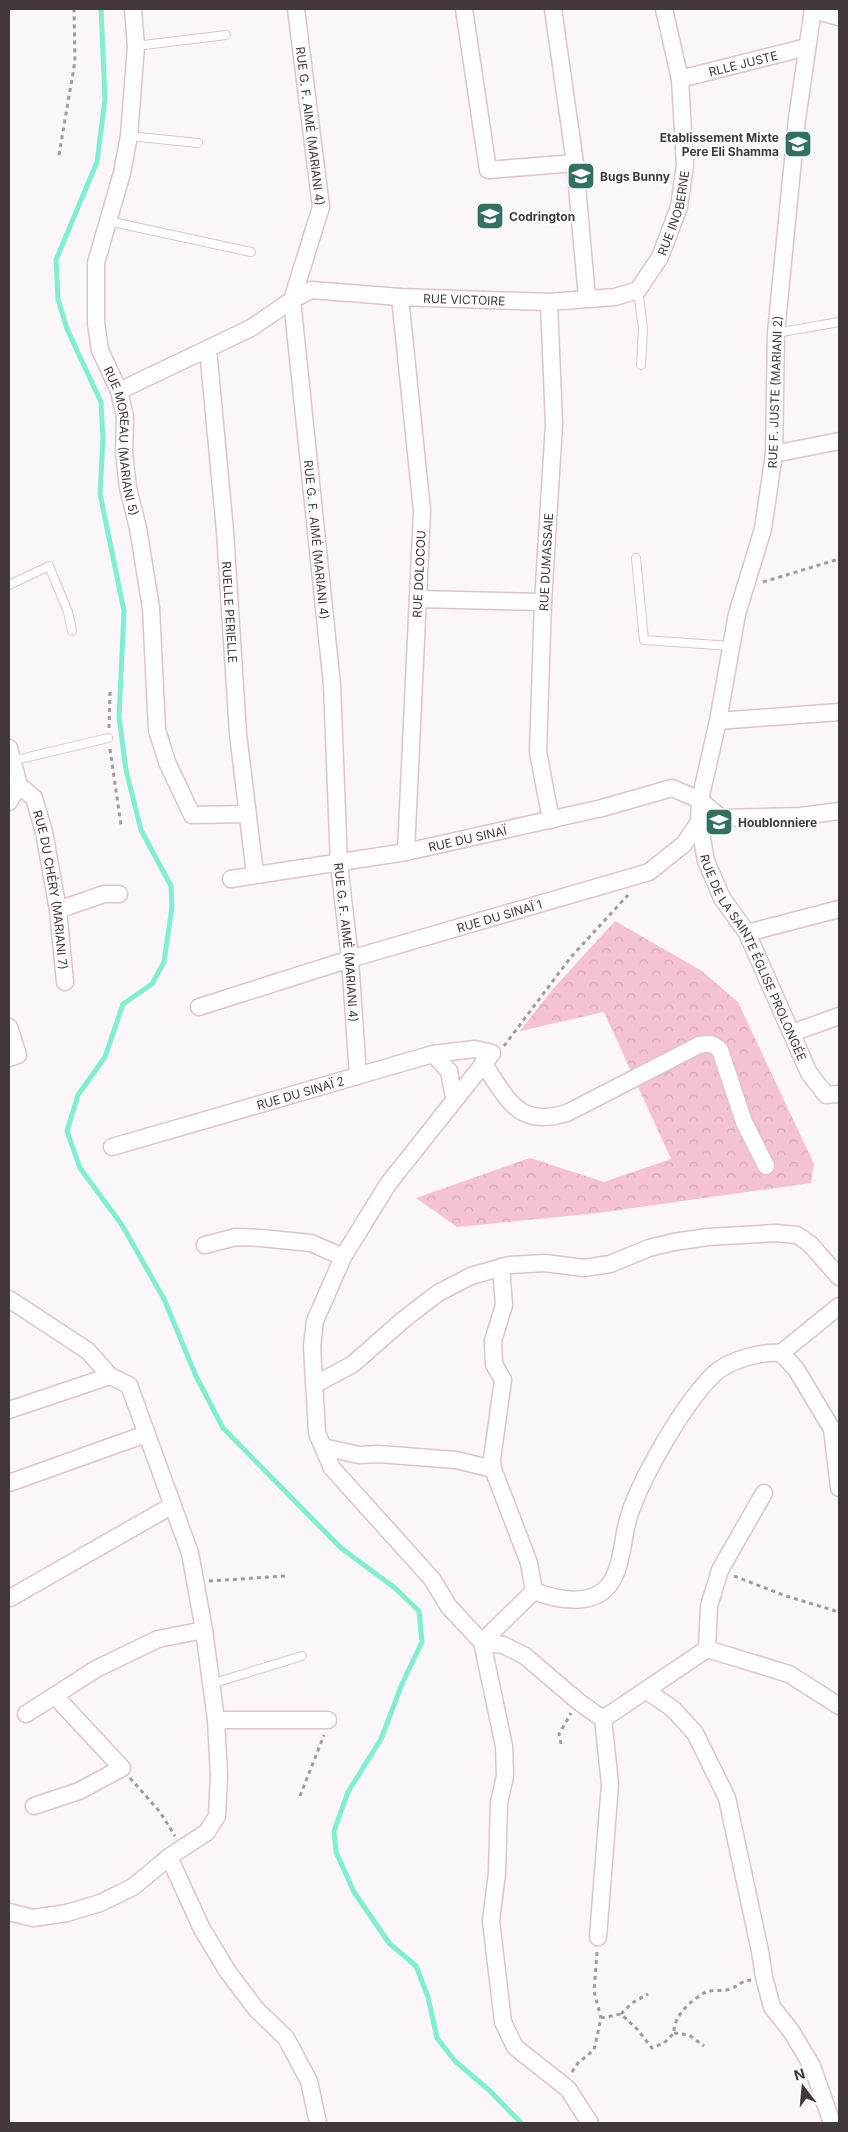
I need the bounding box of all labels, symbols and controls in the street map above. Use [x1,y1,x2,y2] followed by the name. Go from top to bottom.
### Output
[293,46,328,206] street label: RUE G. F. AIMÉ (MARIANI 4)
[707,47,779,79] street label: RLLE JUSTE
[783,129,813,159] school or university icon: Etablissement Mixte Pere Eli Shamma
[660,130,779,159] place label: Etablissement Mixte Pere Eli Shamma
[566,161,596,191] school or university icon: Bugs Bunny
[600,169,671,184] place label: Bugs Bunny
[654,170,692,257] street label: RUE INOBERNE
[475,201,505,231] school or university icon: Codrington
[509,209,575,224] place label: Codrington
[423,290,506,308] street label: RUE VICTOIRE
[765,315,785,469] street label: RUE F. JUSTE (MARIANI 2)
[101,364,142,517] street label: RUE MOREAU (MARIANI 5)
[301,459,333,620] street label: RUE G. F. AIMÉ (MARIANI 4)
[536,513,556,611] street label: RUE DUMASSAIE
[409,530,429,618] street label: RUE DOLOCOU
[219,561,241,663] street label: RUELLE PERIELLE
[704,807,734,837] school or university icon: Houblonniere
[30,808,71,970] street label: RUE DU CHÉRY (MARIANI 7)
[738,815,817,830] place label: Houblonniere
[427,822,509,854] street label: RUE DU SINAÏ
[697,853,810,1063] street label: RUE DE LA SAINTE ÉGLISE PROLONGÉE
[331,862,362,1023] street label: RUE G. F. AIMÉ (MARIANI 4)
[455,896,544,935] street label: RUE DU SINAÏ 1
[255,1073,346,1112] street label: RUE DU SINAÏ 2
[778,2062,828,2112] north arrow
[792,2064,807,2084] text: N

